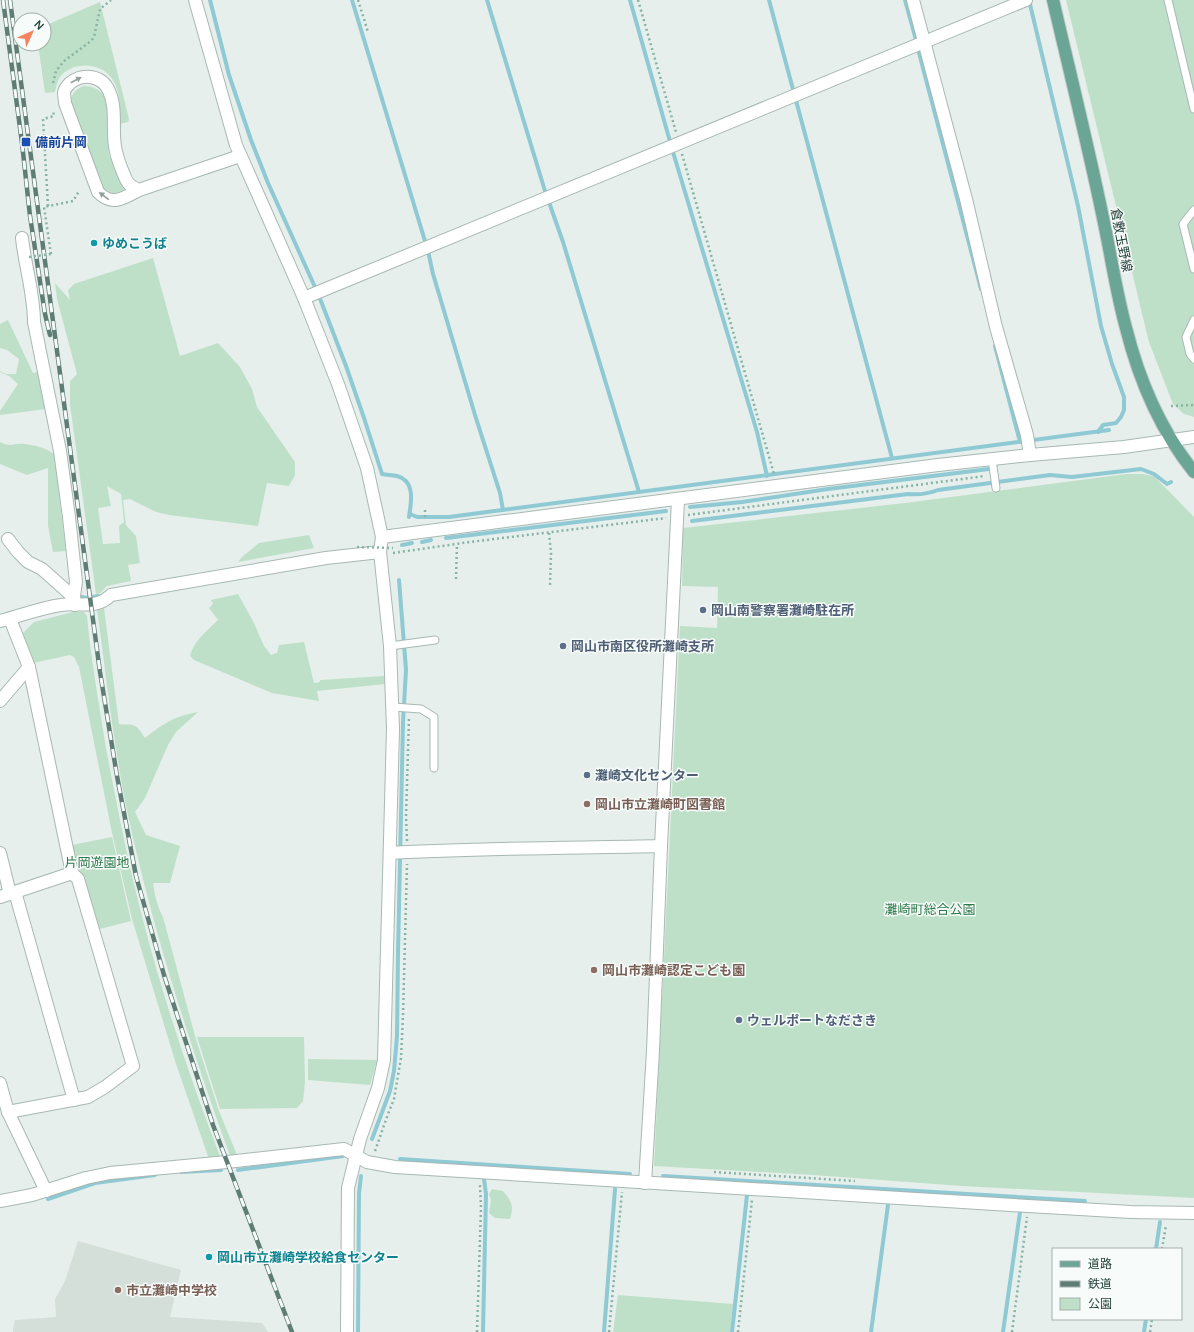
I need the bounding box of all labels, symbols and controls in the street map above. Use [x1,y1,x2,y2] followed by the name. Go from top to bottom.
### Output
[12,12,52,52] north arrow
[31,16,48,33] text: N
[70,77,82,84] one-way arrow
[35,133,87,151] place label: 備前片岡
[20,136,32,148] marker: 備前片岡
[98,192,109,200] one-way arrow
[1107,206,1137,274] street label: 倉敷玉野線
[102,234,167,252] place label: ゆめこうば
[89,238,99,248] marker: ゆめこうば
[711,601,854,619] place label: 岡山南警察署灘崎駐在所
[698,605,708,615] marker: 岡山南警察署灘崎駐在所
[571,637,714,655] place label: 岡山市南区役所灘崎支所
[558,641,568,651] marker: 岡山市南区役所灘崎支所
[595,766,699,784] place label: 灘崎文化センター
[582,770,592,780] marker: 灘崎文化センター
[595,795,725,813] place label: 岡山市立灘崎町図書館
[582,799,592,809] marker: 岡山市立灘崎町図書館
[64,853,130,871] park label: 片岡遊園地
[884,900,976,918] park label: 灘崎町総合公園
[602,961,745,979] place label: 岡山市灘崎認定こども園
[589,965,599,975] marker: 岡山市灘崎認定こども園
[747,1011,877,1029] place label: ウェルポートなださき
[734,1015,744,1025] marker: ウェルポートなださき
[217,1248,399,1266] place label: 岡山市立灘崎学校給食センター
[1052,1248,1182,1320] legend
[204,1252,214,1262] marker: 岡山市立灘崎学校給食センター
[1088,1255,1112,1272] text: 道路
[1088,1275,1112,1292] text: 鉄道
[126,1281,217,1299] place label: 市立灘崎中学校
[113,1285,123,1295] marker: 市立灘崎中学校
[1088,1295,1112,1312] text: 公園

